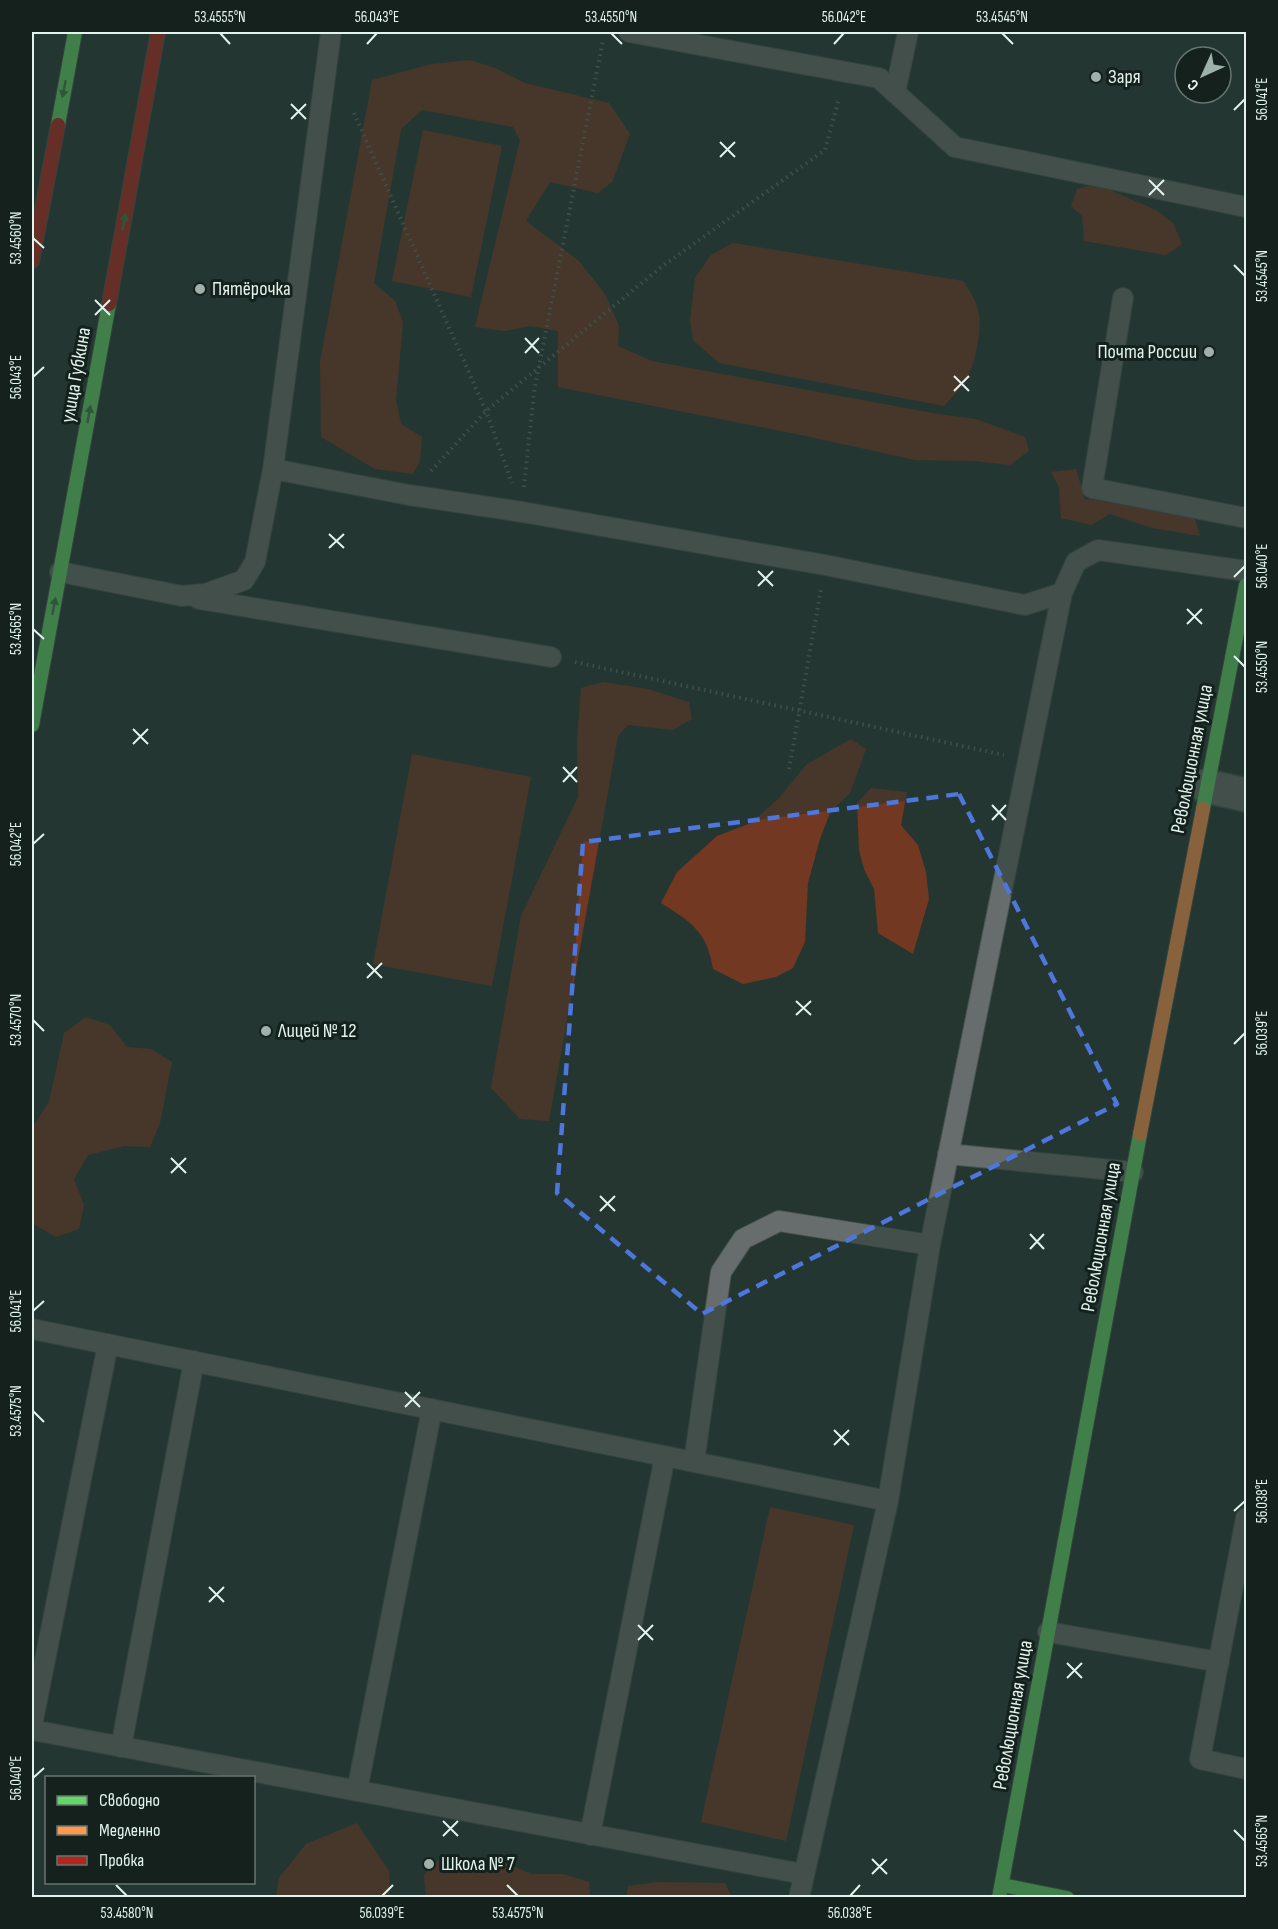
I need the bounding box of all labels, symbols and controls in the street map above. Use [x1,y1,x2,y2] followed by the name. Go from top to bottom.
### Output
[194,8,246,27] text: 53.4555°N
[355,8,399,27] text: 56.043°E
[585,8,637,27] text: 53.4550°N
[822,8,866,27] text: 56.042°E
[976,8,1028,27] text: 53.4545°N
[1173,45,1233,105] north arrow
[1108,65,1141,89] place label: Заря
[1089,70,1103,84] marker: Заря
[1184,75,1203,94] text: С
[1253,78,1272,120] text: 56.041°E
[59,80,68,99] one-way arrow
[7,212,26,264] text: 53.4560°N
[120,212,129,231] one-way arrow
[1253,250,1272,302] text: 53.4545°N
[212,277,291,301] place label: Пятёрочка
[193,282,207,296] marker: Пятёрочка
[56,325,96,425] street label: улица Губкина
[1097,340,1197,364] place label: Почта России
[1202,345,1216,359] marker: Почта России
[7,355,26,399] text: 56.043°E
[85,404,94,423] one-way arrow
[1253,544,1272,588] text: 56.040°E
[50,596,59,615] one-way arrow
[7,603,26,655] text: 53.4565°N
[1253,641,1272,693] text: 53.4550°N
[1166,683,1218,835] street label: Революционная улица
[7,822,26,866] text: 56.042°E
[7,994,26,1046] text: 53.4570°N
[1253,1011,1272,1055] text: 56.039°E
[277,1019,356,1043] place label: Лицей № 12
[259,1024,273,1038] marker: Лицей № 12
[1076,1161,1126,1313] street label: Революционная улица
[7,1290,26,1332] text: 56.041°E
[7,1385,26,1437] text: 53.4575°N
[1253,1479,1272,1523] text: 56.038°E
[988,1639,1038,1791] street label: Революционная улица
[7,1756,26,1800] text: 56.040°E
[45,1776,255,1884] legend
[99,1790,160,1811] text: Свободно
[1253,1815,1272,1867] text: 53.4565°N
[99,1820,161,1841] text: Медленно
[99,1850,144,1871] text: Пробка
[441,1852,515,1876] place label: Школа № 7
[422,1857,436,1871] marker: Школа № 7
[101,1904,153,1923] text: 53.4580°N
[360,1904,404,1923] text: 56.039°E
[492,1904,544,1923] text: 53.4575°N
[828,1904,872,1923] text: 56.038°E

